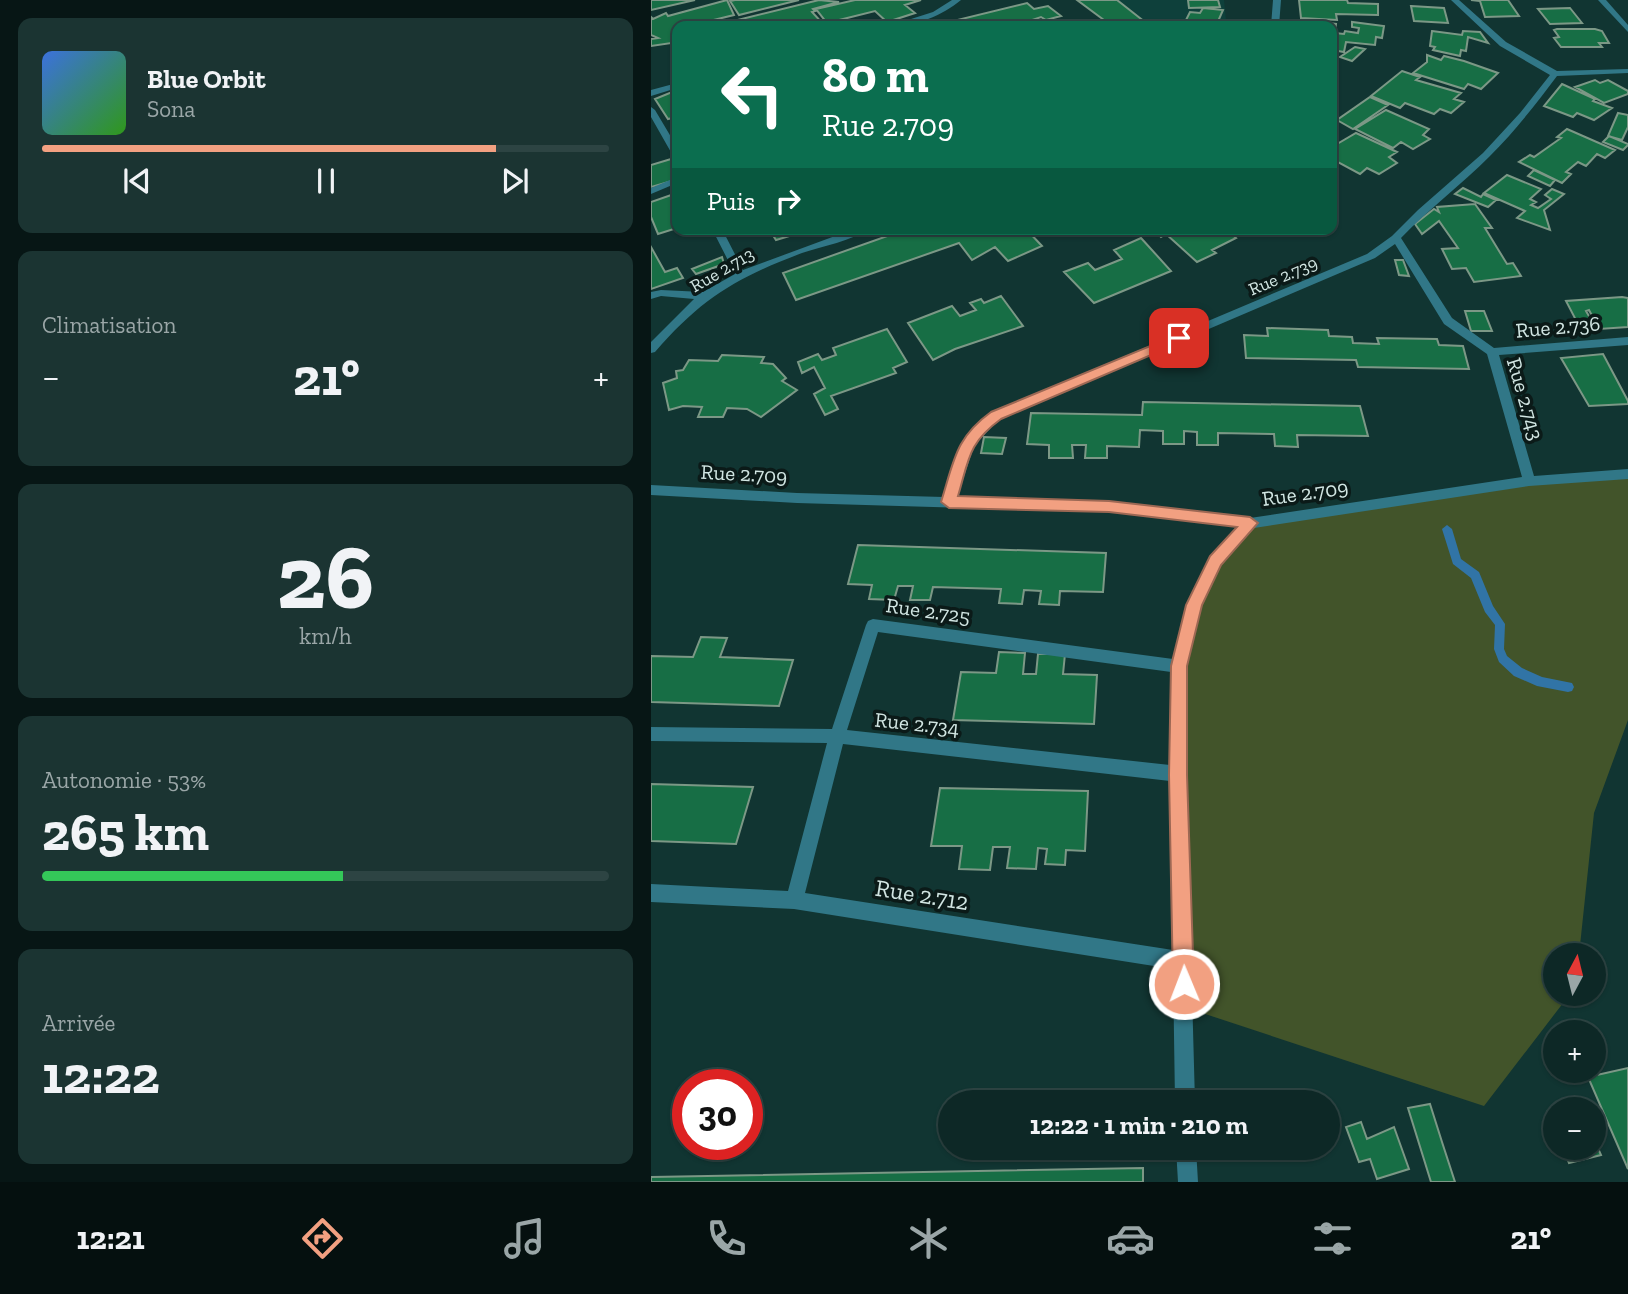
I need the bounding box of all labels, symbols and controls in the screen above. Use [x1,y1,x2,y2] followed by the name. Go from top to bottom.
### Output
[822,46,929,105] text: 80 m
[707,49,798,140] icon: left
[147,63,266,95] text: Blue Orbit
[147,95,195,123] text: Sona
[822,106,954,144] text: Rue 2.709
[118,162,156,200] icon: previous
[307,162,345,200] icon: pause
[496,162,534,200] icon: next
[769,182,807,220] icon: right
[707,185,755,217] text: Puis
[686,243,758,297] street label: Rue 2.713
[1245,252,1321,300] street label: Rue 2.739
[1149,308,1209,368] pin
[1515,310,1601,343] street label: Rue 2.736
[42,311,176,339] text: Climatisation
[1160,319,1198,357] icon: arrive
[293,346,360,408] text: 21°
[42,354,60,400] text: −
[593,354,609,400] text: +
[1502,355,1549,443] street label: Rue 2.743
[700,459,788,488] street label: Rue 2.709
[1260,474,1350,511] street label: Rue 2.709
[277,522,374,631] text: 26
[884,592,972,629] street label: Rue 2.725
[299,622,352,650] text: km/h
[873,707,961,740] street label: Rue 2.734
[42,766,206,794] text: Autonomie · 53%
[42,801,209,863] text: 265 km
[873,873,971,916] street label: Rue 2.712
[1543,943,1607,1006] north arrow
[1543,943,1606,1160] map controls
[1147,947,1221,1021] position arrow
[42,1009,115,1037] text: Arrivée
[1543,1020,1606,1083] button: +
[42,1044,160,1106] text: 12:22
[672,1069,763,1160] speed limit sign: 30
[1543,1097,1606,1160] button: −
[1030,1109,1248,1141] text: 12:22 · 1 min · 210 m
[298,1214,347,1263] icon: directions
[500,1214,549,1263] icon: music
[702,1214,751,1263] icon: phone
[904,1214,953,1263] icon: climate
[1106,1214,1155,1263] icon: car
[1308,1214,1357,1263] icon: filters
[77,1219,145,1257] text: 12:21
[1510,1219,1551,1257] text: 21°

